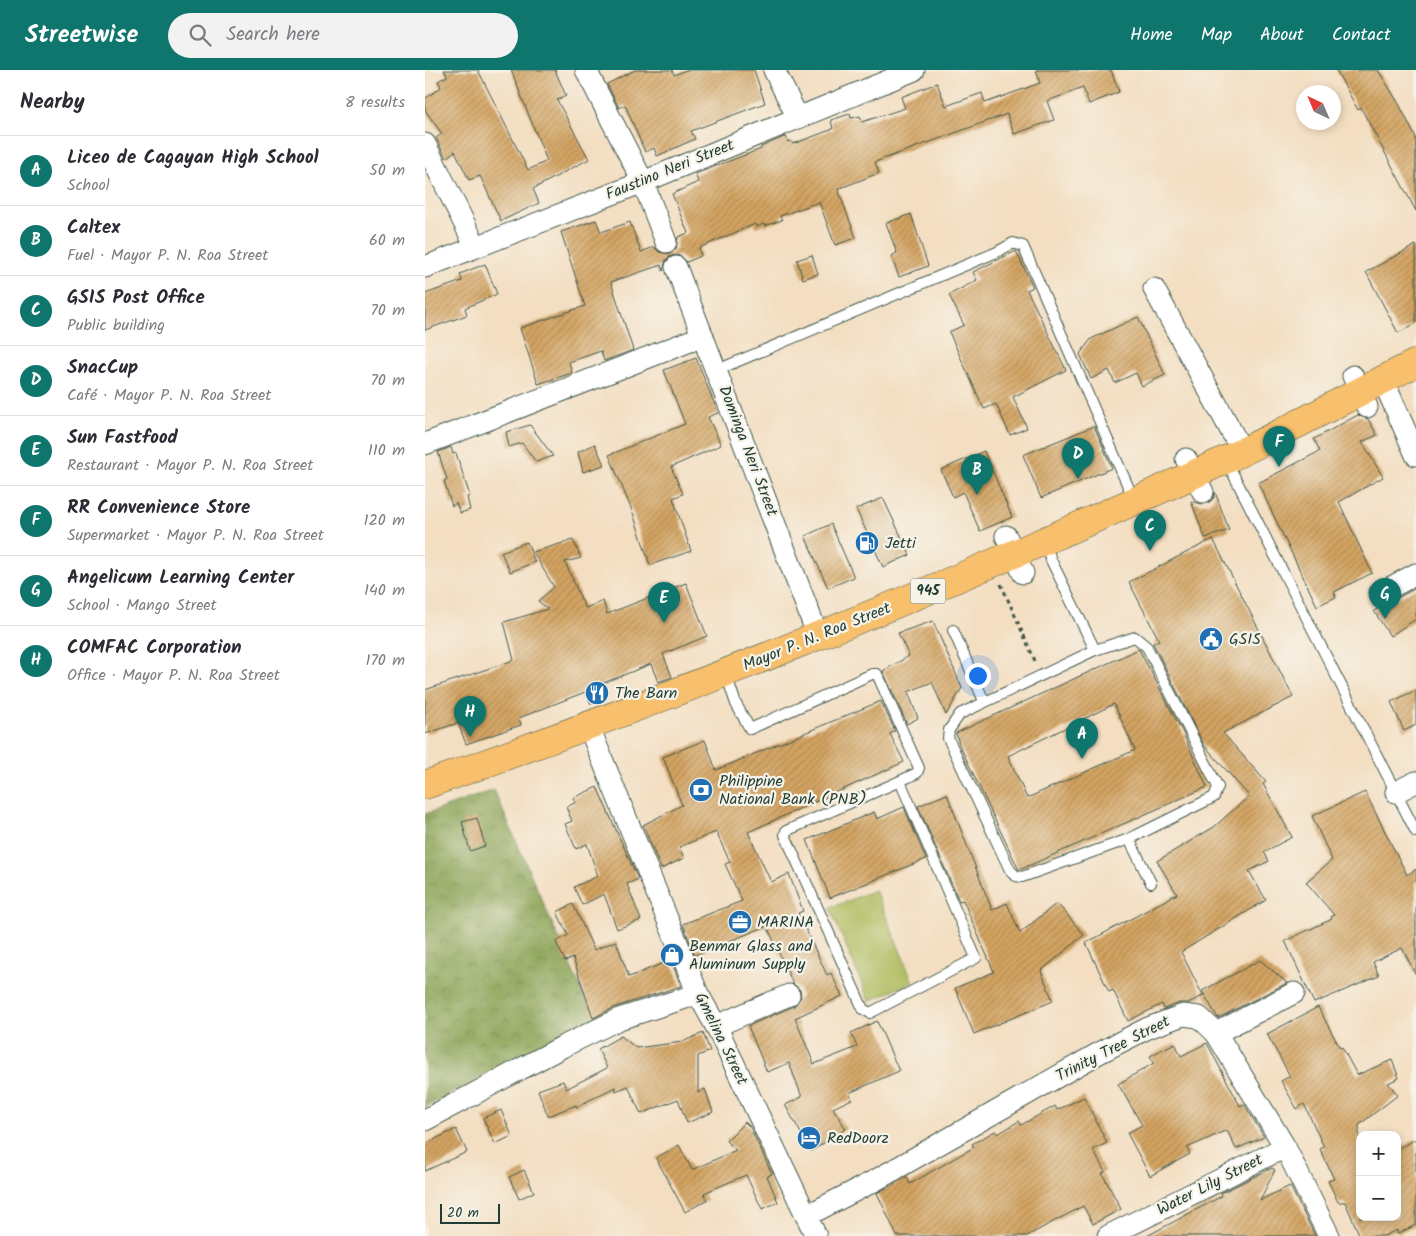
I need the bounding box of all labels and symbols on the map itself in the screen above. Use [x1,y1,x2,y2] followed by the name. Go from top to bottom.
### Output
[1296,85,1341,130] north arrow
[602,133,739,207] street label: Faustino Neri Street
[712,382,785,521] street label: Dominga Neri Street
[1263,426,1295,467] pin: F
[1062,438,1094,479] pin: D
[961,454,993,495] pin: B
[1134,510,1166,551] pin: C
[854,530,880,556] fuel station icon: Jetti
[885,531,917,556] place label: Jetti
[911,578,945,604] road number: 945
[1369,578,1401,619] pin: G
[648,582,680,623] pin: E
[739,596,895,678] street label: Mayor P. N. Roa Street
[1198,626,1224,652] public building icon: GSIS
[1229,627,1261,652] place label: GSIS
[965,663,991,689] your location
[584,680,610,706] restaurant icon: The Barn
[615,681,677,706] place label: The Barn
[454,696,486,737] pin: H
[1066,718,1098,759] pin: A
[719,769,867,812] place label: Philippine National Bank (PNB)
[688,777,714,803] bank icon: Philippine National Bank (PNB)
[727,909,753,935] office icon: MARINA
[757,910,814,935] place label: MARINA
[689,934,813,977] place label: Benmar Glass and Aluminum Supply
[659,942,685,968] shop icon: Benmar Glass and Aluminum Supply
[688,988,755,1090] street label: Gmelina Street
[1051,1009,1175,1089] street label: Trinity Tree Street
[796,1125,822,1151] hotel icon: RedDoorz
[827,1126,889,1151] place label: RedDoorz
[1153,1147,1268,1222] street label: Water Lily Street
[440,1201,500,1224] scale bar

